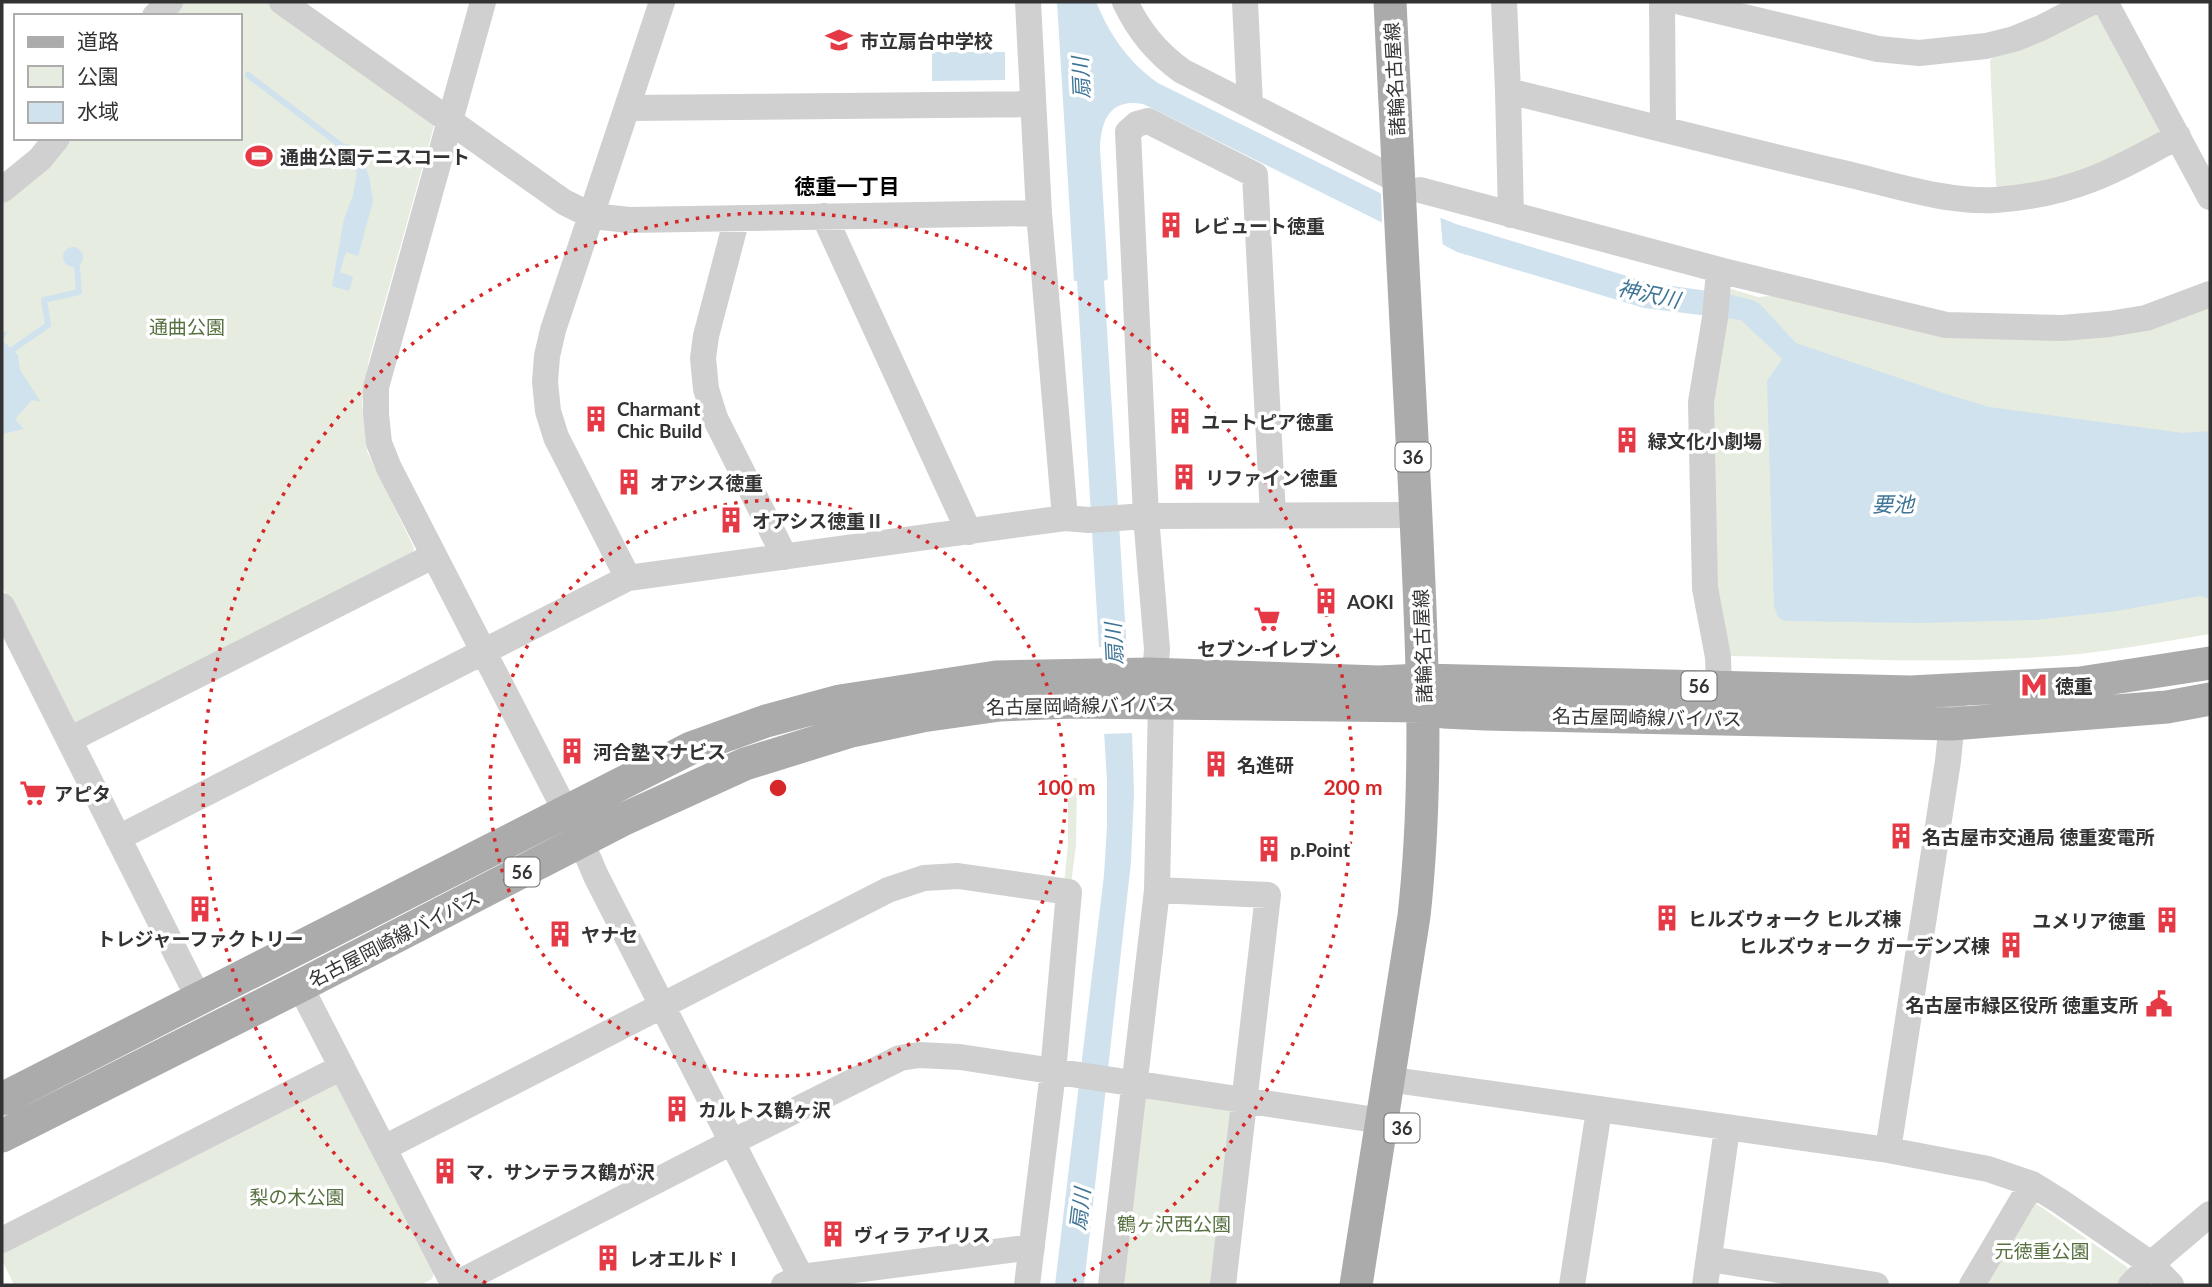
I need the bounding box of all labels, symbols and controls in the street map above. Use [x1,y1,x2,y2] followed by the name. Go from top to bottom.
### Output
[14,14,242,140] legend
[1380,21,1408,137] street label: 諸輪名古屋線
[824,25,854,55] school or university icon: 市立扇台中学校
[77,28,119,53] text: 道路
[860,29,993,52] place label: 市立扇台中学校
[1066,54,1094,100] water label: 扇川
[77,63,119,88] text: 公園
[77,98,119,123] text: 水域
[244,141,274,171] sports icon: 通曲公園テニスコート
[280,145,470,168] place label: 通曲公園テニスコート
[795,173,900,198] district label: 徳重一丁目
[1156,210,1186,240] building icon: レビュート徳重
[1192,214,1325,237] place label: レビュート徳重
[1616,274,1684,312] water label: 神沢川
[149,315,225,338] park label: 通曲公園
[617,397,702,442] place label: Charmant Chic Build
[581,404,611,434] building icon: Charmant Chic Build
[1165,406,1195,436] building icon: ユートピア徳重
[1201,410,1334,433] place label: ユートピア徳重
[1612,425,1642,455] building icon: 緑文化小劇場
[1648,429,1762,452] place label: 緑文化小劇場
[1396,443,1430,472] road number: 36
[1169,462,1199,492] building icon: リファイン徳重
[1205,466,1338,489] place label: リファイン徳重
[614,467,644,497] building icon: オアシス徳重
[650,471,763,494] place label: オアシス徳重
[1872,491,1916,516] water label: 要池
[716,505,746,535] building icon: オアシス徳重Ⅱ
[752,509,884,532] place label: オアシス徳重Ⅱ
[1311,586,1341,616] building icon: AOKI
[1409,589,1435,703] street label: 諸輪名古屋線
[1346,590,1394,613] place label: AOKI
[1252,604,1282,634] supermarket icon: セブン-イレブン
[1099,620,1127,666] water label: 扇川
[1197,637,1337,660] place label: セブン-イレブン
[2019,670,2049,700] metro station icon: 徳重
[1682,672,1716,700] road number: 56
[2055,674,2093,697] place label: 徳重
[986,692,1176,718] street label: 名古屋岡崎線バイパス
[1552,704,1742,730] street label: 名古屋岡崎線バイパス
[557,736,587,766] building icon: 河合塾マナビス
[593,740,726,763] place label: 河合塾マナビス
[1201,749,1231,779] building icon: 名進研
[1237,753,1294,776] place label: 名進研
[1036,774,1096,799] text: 100 m
[1323,774,1383,799] text: 200 m
[766,776,790,800] centre of rings
[18,778,48,808] supermarket icon: アピタ
[54,782,111,805] place label: アピタ
[1886,821,1916,851] building icon: 名古屋市交通局 徳重変電所
[1922,825,2155,848] place label: 名古屋市交通局 徳重変電所
[1254,834,1284,864] building icon: p.Point
[1290,838,1350,861] place label: p.Point
[504,858,540,886] road number: 56
[304,885,484,991] street label: 名古屋岡崎線バイパス
[185,894,215,924] building icon: トレジャーファクトリー
[1652,903,1682,933] building icon: ヒルズウォーク ヒルズ棟
[2152,905,2182,935] building icon: ユメリア徳重
[1688,907,1902,930] place label: ヒルズウォーク ヒルズ棟
[2032,909,2146,932] place label: ユメリア徳重
[545,919,575,949] building icon: ヤナセ
[581,923,638,946] place label: ヤナセ
[97,927,303,950] place label: トレジャーファクトリー
[1996,930,2026,960] building icon: ヒルズウォーク ガーデンズ棟
[1739,934,1990,957] place label: ヒルズウォーク ガーデンズ棟
[2144,989,2174,1019] public building icon: 名古屋市緑区役所 徳重支所
[1905,993,2138,1016] place label: 名古屋市緑区役所 徳重支所
[662,1094,692,1124] building icon: カルトス鶴ヶ沢
[698,1098,831,1121] place label: カルトス鶴ヶ沢
[1384,1114,1420,1142] road number: 36
[430,1156,460,1186] building icon: マ．サンテラス鶴が沢
[466,1160,655,1183] place label: マ．サンテラス鶴が沢
[249,1185,345,1208] park label: 梨の木公園
[1064,1185,1094,1231] water label: 扇川
[1117,1212,1231,1235] park label: 鶴ヶ沢西公園
[818,1219,848,1249] building icon: ヴィラ アイリス
[854,1223,991,1246] place label: ヴィラ アイリス
[1994,1239,2090,1262] park label: 元徳重公園
[593,1243,623,1273] building icon: レオエルドⅠ
[629,1247,743,1270] place label: レオエルドⅠ

